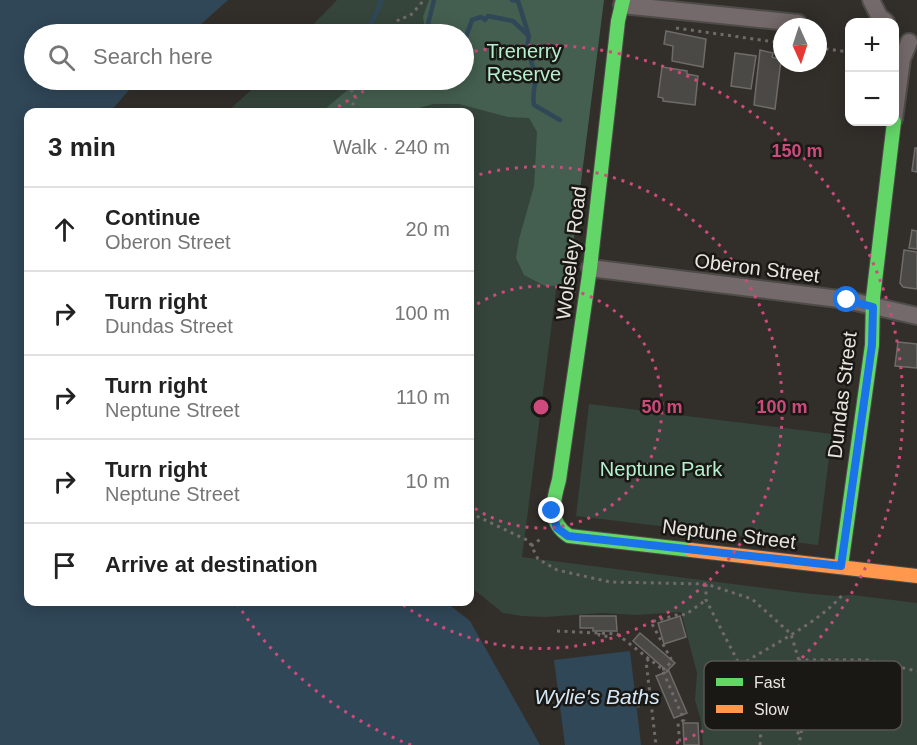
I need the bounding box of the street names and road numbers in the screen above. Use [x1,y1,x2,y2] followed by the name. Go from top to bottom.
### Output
[552,185,590,321] street label: Wolseley Road
[693,249,821,287] street label: Oberon Street
[823,330,861,460] street label: Dundas Street
[661,515,798,553] street label: Neptune Street

